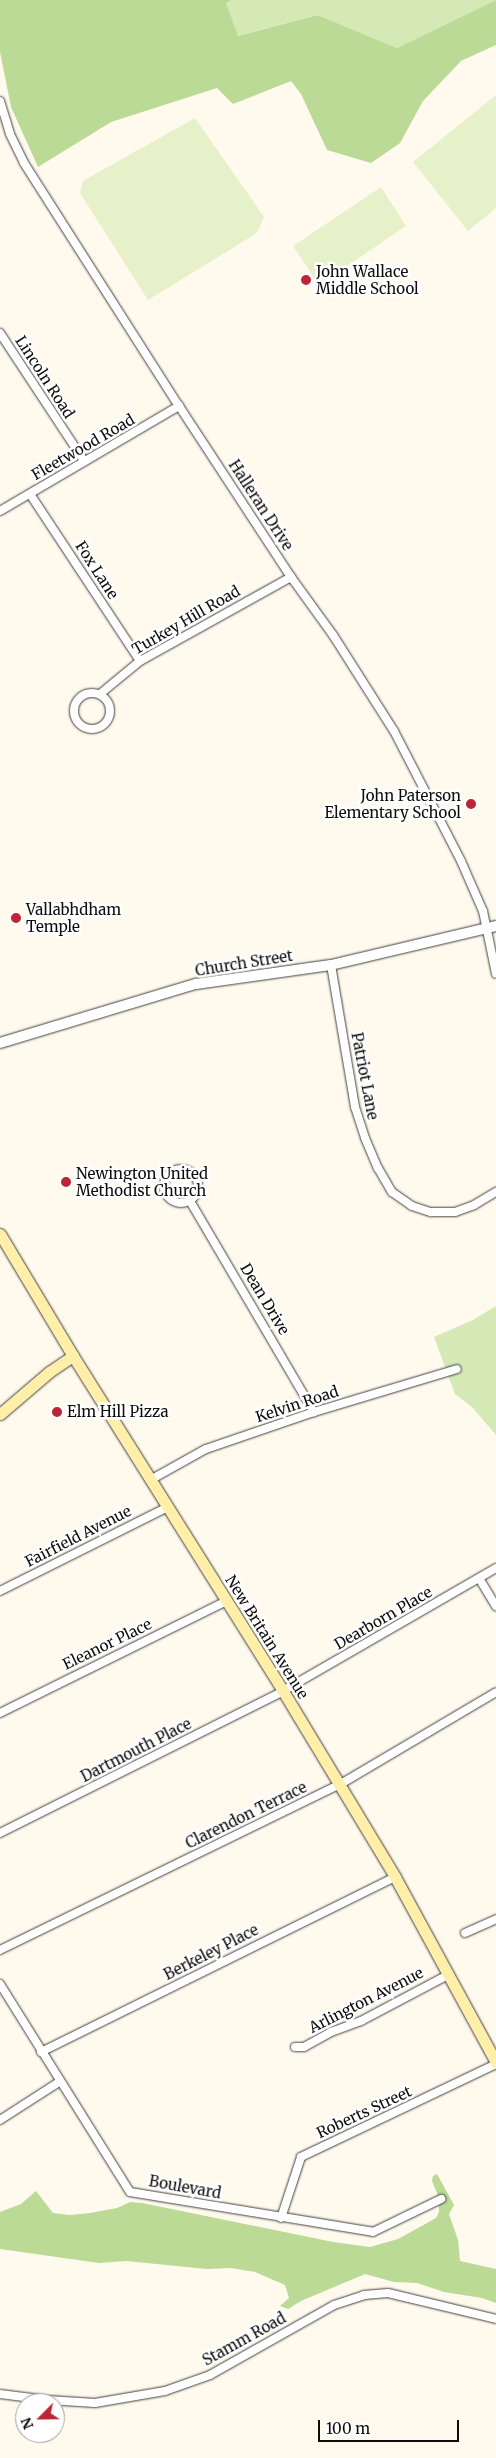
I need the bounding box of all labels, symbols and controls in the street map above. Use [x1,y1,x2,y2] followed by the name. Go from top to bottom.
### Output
[316,262,419,297] place label: John Wallace Middle School
[300,274,312,286] marker: John Wallace Middle School
[12,332,78,422] street label: Lincoln Road
[28,410,138,484] street label: Fleetwood Road
[225,456,297,554] street label: Halleran Drive
[72,538,122,602] street label: Fox Lane
[129,582,243,658] street label: Turkey Hill Road
[324,786,461,821] place label: John Paterson Elementary School
[465,798,477,810] marker: John Paterson Elementary School
[26,900,121,935] place label: Vallabhdham Temple
[10,912,22,924] marker: Vallabhdham Temple
[194,946,294,980] street label: Church Street
[348,1031,382,1121] street label: Patriot Lane
[76,1164,208,1199] place label: Newington United Methodist Church
[60,1176,72,1188] marker: Newington United Methodist Church
[237,1260,293,1338] street label: Dean Drive
[253,1382,341,1426] street label: Kelvin Road
[67,1403,169,1421] place label: Elm Hill Pizza
[51,1406,63,1418] marker: Elm Hill Pizza
[22,1502,134,1570] street label: Fairfield Avenue
[222,1572,312,1702] street label: New Britain Avenue
[331,1583,435,1653] street label: Dearborn Place
[60,1615,154,1673] street label: Eleanor Place
[78,1714,194,1786] street label: Dartmouth Place
[182,1778,310,1852] street label: Clarendon Terrace
[161,1920,261,1984] street label: Berkeley Place
[306,1963,426,2037] street label: Arlington Avenue
[314,2082,414,2142] street label: Roberts Street
[148,2172,222,2202] street label: Boulevard
[199,2309,289,2369] street label: Stamm Road
[15,2393,65,2443] north arrow
[321,2410,462,2442] scale bar
[17,2415,38,2432] text: N
[326,2419,370,2438] text: 100 m

